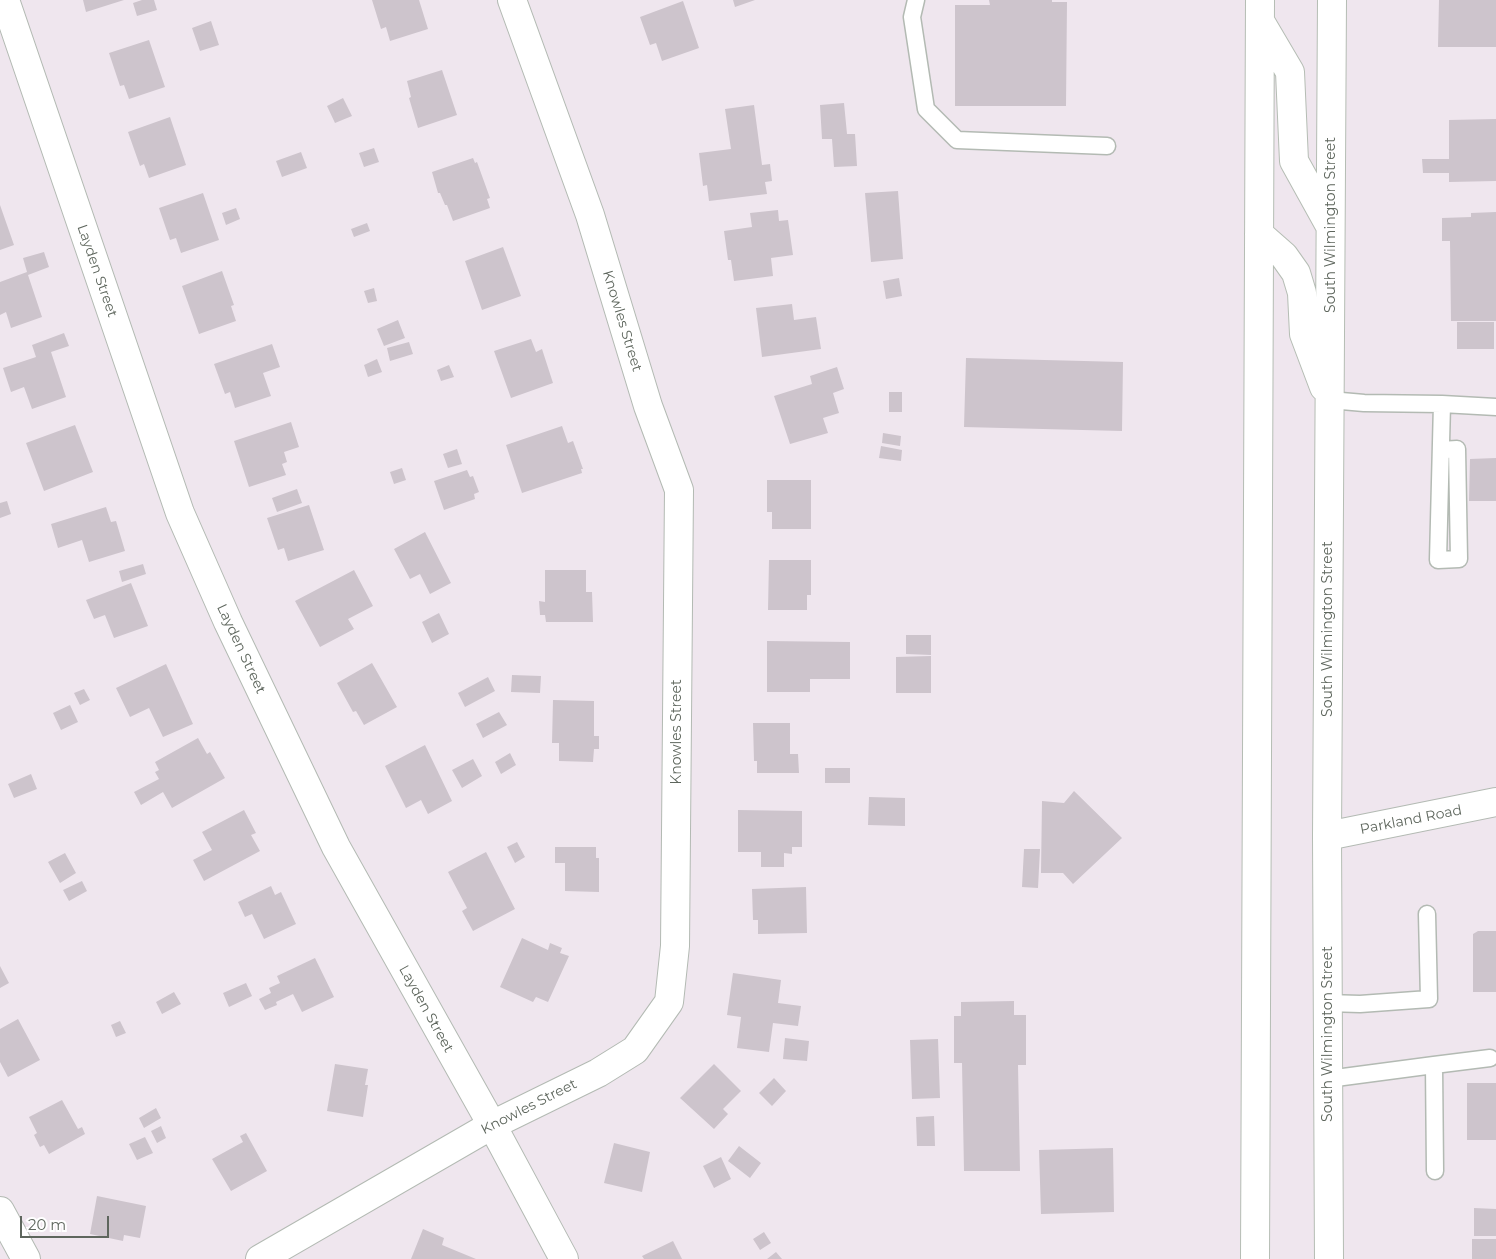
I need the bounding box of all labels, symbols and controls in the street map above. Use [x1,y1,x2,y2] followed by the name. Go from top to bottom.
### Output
[1323,137,1339,313] street label: South Wilmington Street
[73,222,121,320] street label: Layden Street
[599,268,645,374] street label: Knowles Street
[1320,541,1336,717] street label: South Wilmington Street
[213,601,269,697] street label: Layden Street
[669,679,685,785] street label: Knowles Street
[1359,802,1463,838] street label: Parkland Road
[1320,946,1336,1122] street label: South Wilmington Street
[395,963,457,1055] street label: Layden Street
[478,1076,580,1138] street label: Knowles Street
[22,1206,111,1238] scale bar
[28,1215,66,1234] text: 20 m

